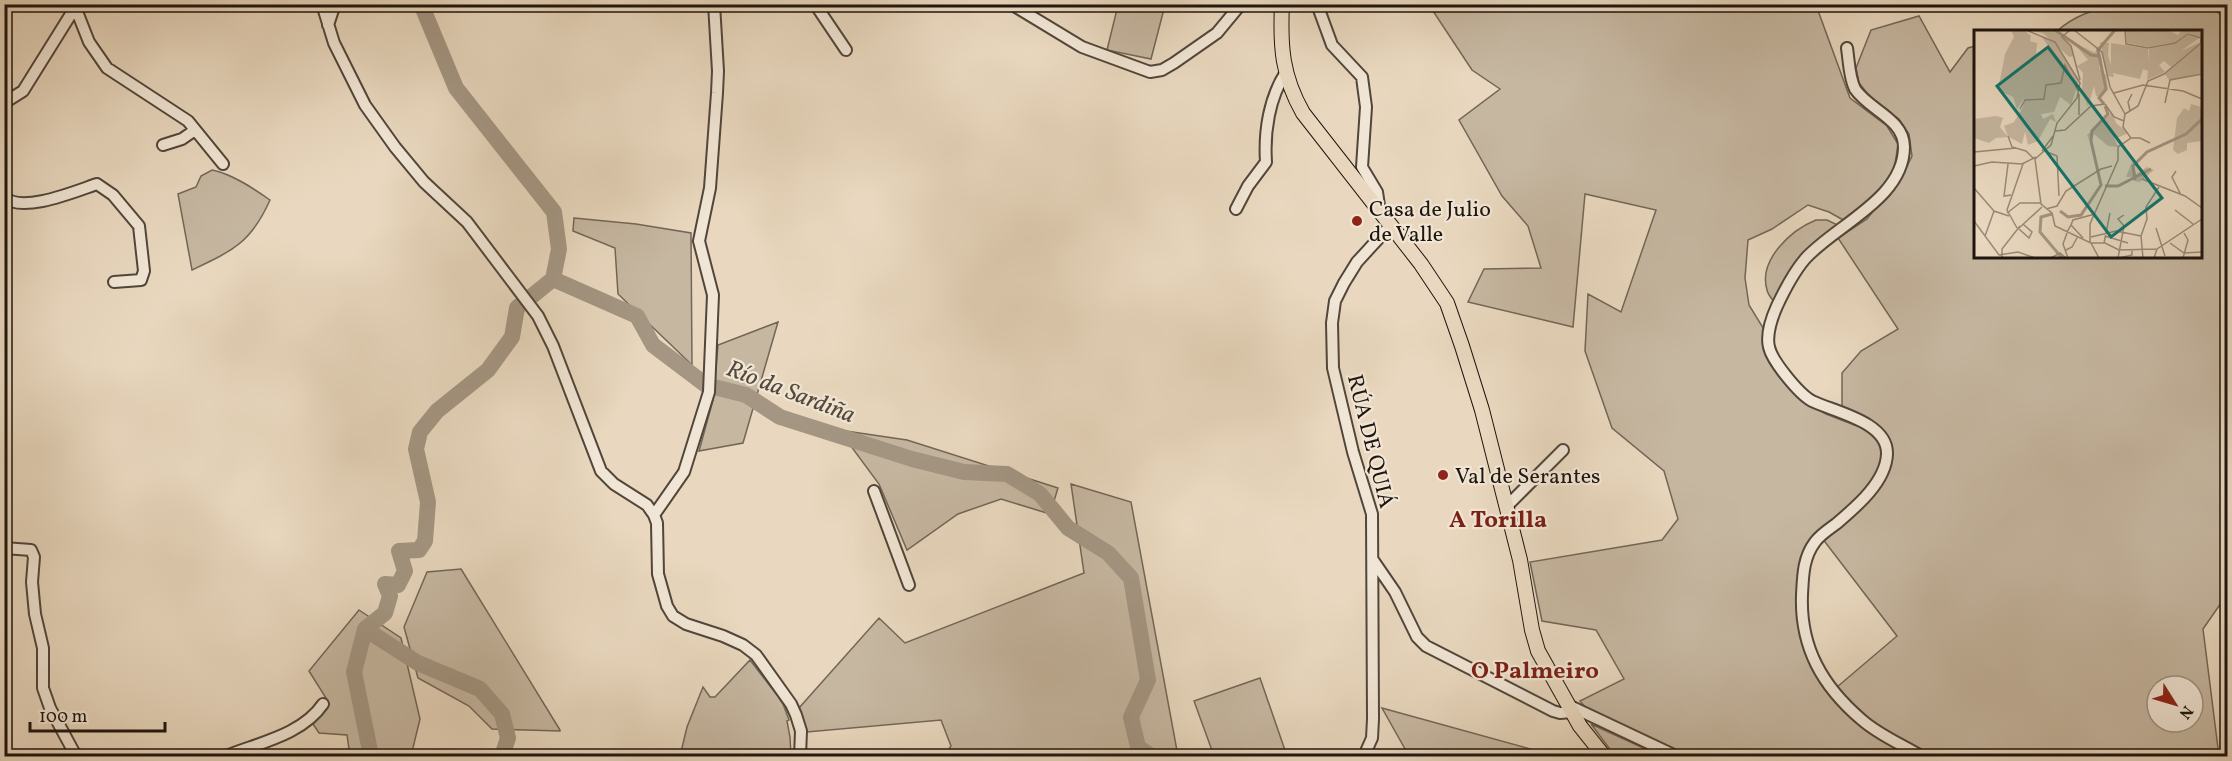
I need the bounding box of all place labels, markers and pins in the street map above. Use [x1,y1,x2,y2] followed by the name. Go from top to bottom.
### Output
[1369,195,1491,251] place label: Casa de Julio de Valle
[1350,214,1364,228] marker: Casa de Julio de Valle
[1455,462,1601,493] place label: Val de Serantes
[1436,468,1450,482] marker: Val de Serantes

